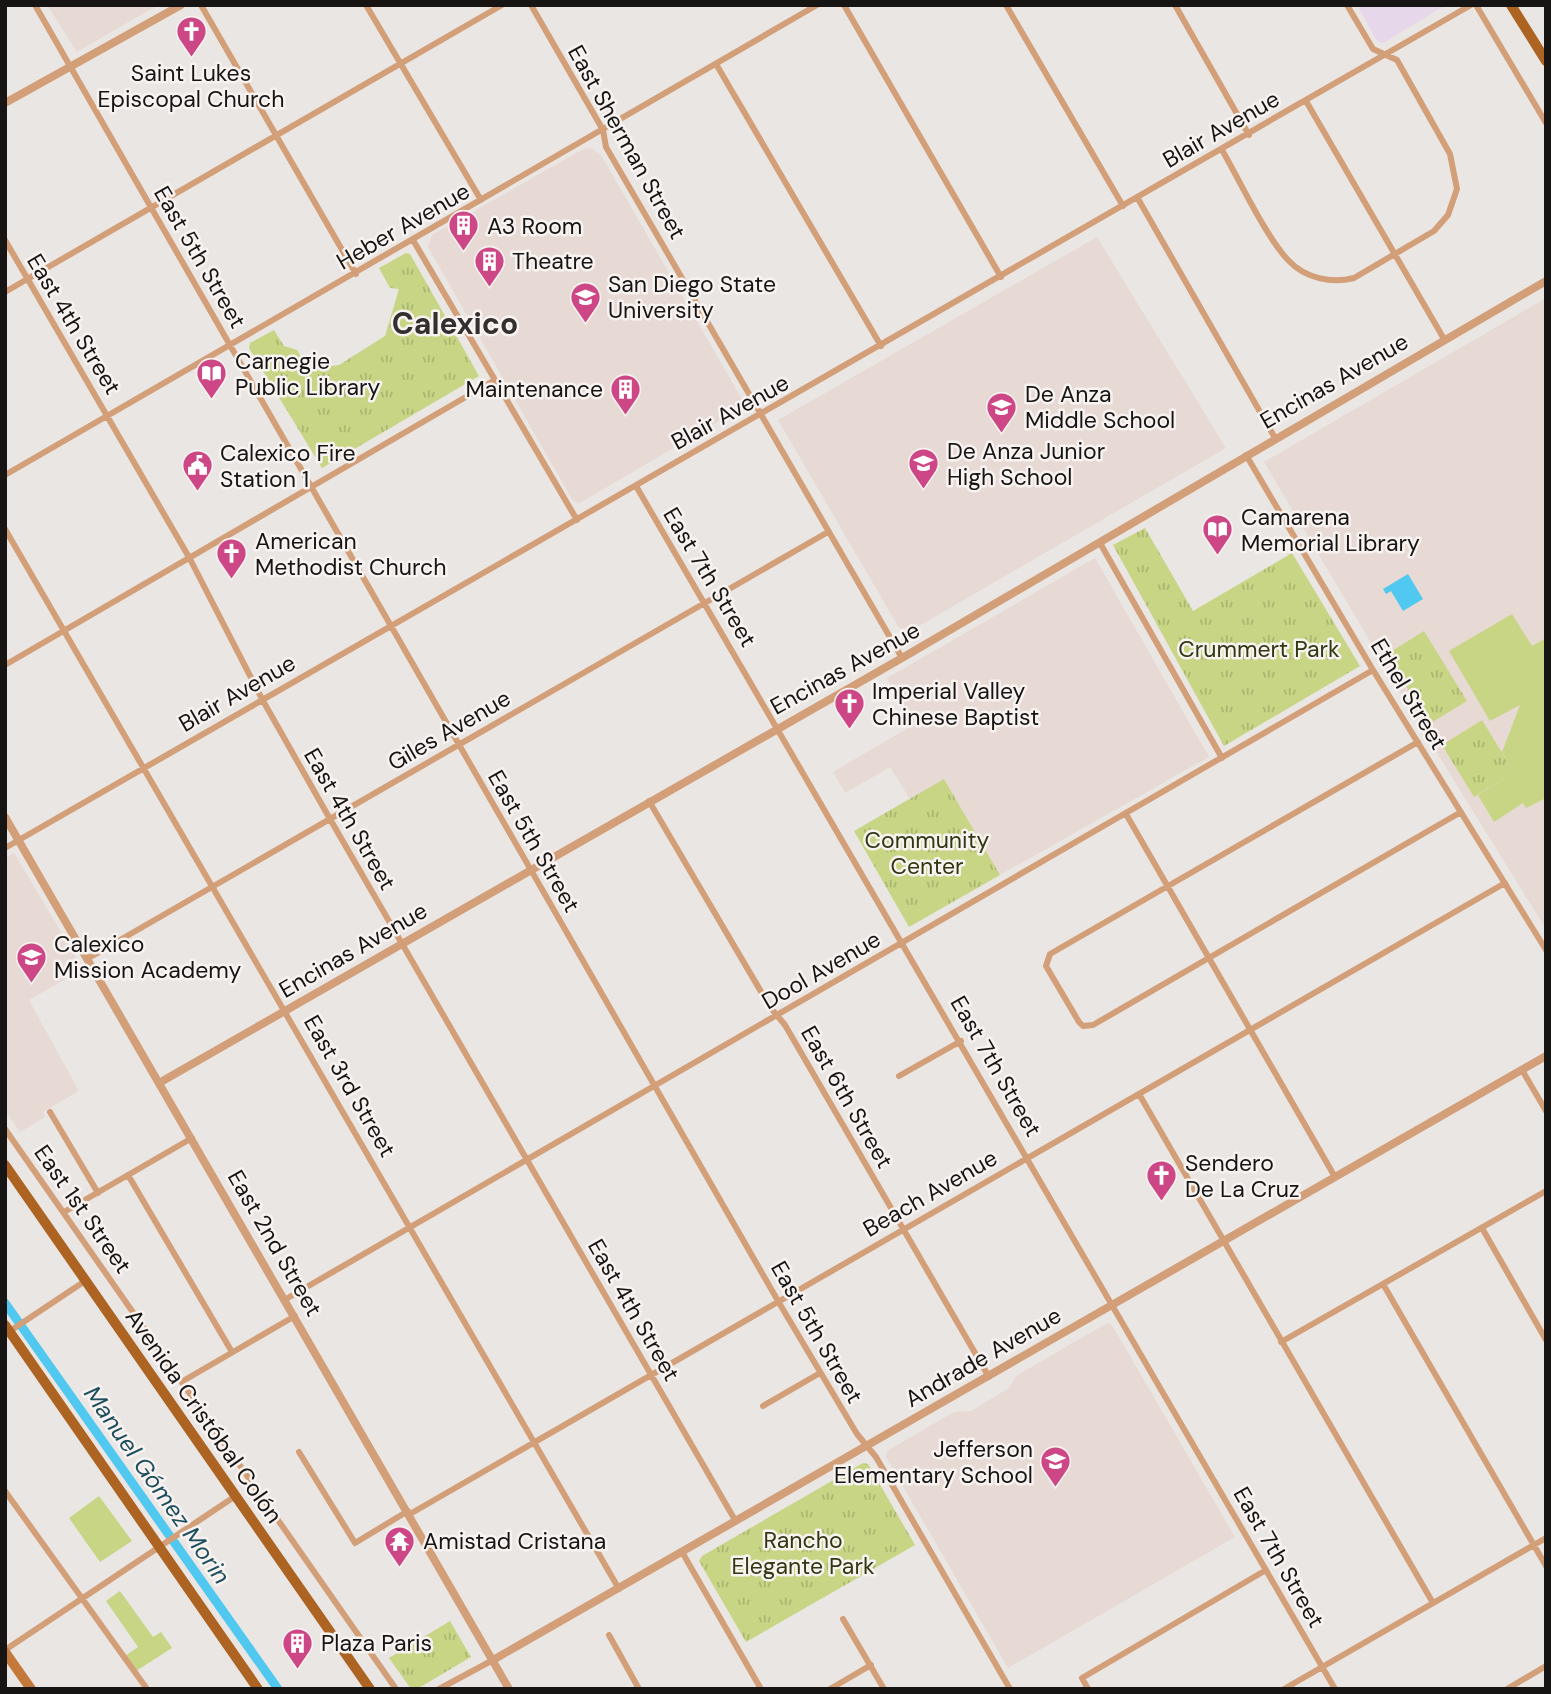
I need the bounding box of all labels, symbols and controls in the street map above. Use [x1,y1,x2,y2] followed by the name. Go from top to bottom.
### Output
[174,15,208,59] church icon: Saint Lukes Episcopal Church
[561,40,693,244] street label: East Sherman Street
[98,58,284,114] place label: Saint Lukes Episcopal Church
[1157,84,1285,174] street label: Blair Avenue
[331,176,475,276] street label: Heber Avenue
[147,181,253,333] street label: East 5th Street
[447,209,481,253] building icon: A3 Room
[487,211,582,241] place label: A3 Room
[472,244,506,288] building icon: Theatre
[512,246,594,276] place label: Theatre
[20,248,128,400] street label: East 4th Street
[608,269,776,325] place label: San Diego State University
[568,280,602,324] school or university icon: San Diego State University
[392,304,518,343] district label: Calexico
[1254,326,1414,436] street label: Encinas Avenue
[235,346,380,402] place label: Carnegie Public Library
[195,357,229,401] library icon: Carnegie Public Library
[666,367,794,457] street label: Blair Avenue
[609,372,643,416] building icon: Maintenance
[466,374,603,404] place label: Maintenance
[1025,379,1175,435] place label: De Anza Middle School
[985,390,1019,434] school or university icon: De Anza Middle School
[947,436,1105,492] place label: De Anza Junior High School
[220,438,355,494] place label: Calexico Fire Station 1
[907,447,941,491] school or university icon: De Anza Junior High School
[180,449,214,493] public building icon: Calexico Fire Station 1
[657,502,763,652] street label: East 7th Street
[1241,502,1420,558] place label: Camarena Memorial Library
[1201,513,1235,557] library icon: Camarena Memorial Library
[255,526,446,582] place label: American Methodist Church
[215,537,249,581] church icon: American Methodist Church
[765,615,925,721] street label: Encinas Avenue
[1364,633,1454,755] street label: Ethel Street
[1178,634,1340,664] park label: Crummert Park
[173,648,301,738] street label: Blair Avenue
[872,676,1039,732] place label: Imperial Valley Chinese Baptist
[382,683,516,777] street label: Giles Avenue
[832,687,866,731] church icon: Imperial Valley Chinese Baptist
[297,743,403,895] street label: East 4th Street
[481,765,587,917] street label: East 5th Street
[865,825,990,881] park label: Community Center
[273,895,433,1005] street label: Encinas Avenue
[756,924,886,1016] street label: Dool Avenue
[54,929,241,985] place label: Calexico Mission Academy
[14,940,48,984] school or university icon: Calexico Mission Academy
[944,990,1048,1142] street label: East 7th Street
[297,1010,403,1162] street label: East 3rd Street
[794,1020,900,1174] street label: East 6th Street
[28,1139,138,1279] street label: East 1st Street
[858,1142,1002,1244] street label: Beach Avenue
[1185,1148,1299,1204] place label: Sendero De La Cruz
[1145,1159,1179,1203] church icon: Sendero De La Cruz
[221,1165,329,1321] street label: East 2nd Street
[581,1234,687,1386] street label: East 4th Street
[764,1256,870,1408] street label: East 5th Street
[899,1300,1067,1414] street label: Andrade Avenue
[119,1303,289,1529] street label: Avenida Cristóbal Colón
[77,1379,238,1590] water label: Manuel Gómez Morin
[834,1434,1033,1490] place label: Jefferson Elementary School
[1039,1445,1073,1489] school or university icon: Jefferson Elementary School
[1227,1481,1331,1633] street label: East 7th Street
[383,1524,417,1568] temple icon: Amistad Cristana
[732,1525,875,1581] park label: Rancho Elegante Park
[423,1526,606,1556] place label: Amistad Cristana
[281,1626,315,1670] building icon: Plaza Paris
[321,1628,432,1658] place label: Plaza Paris

